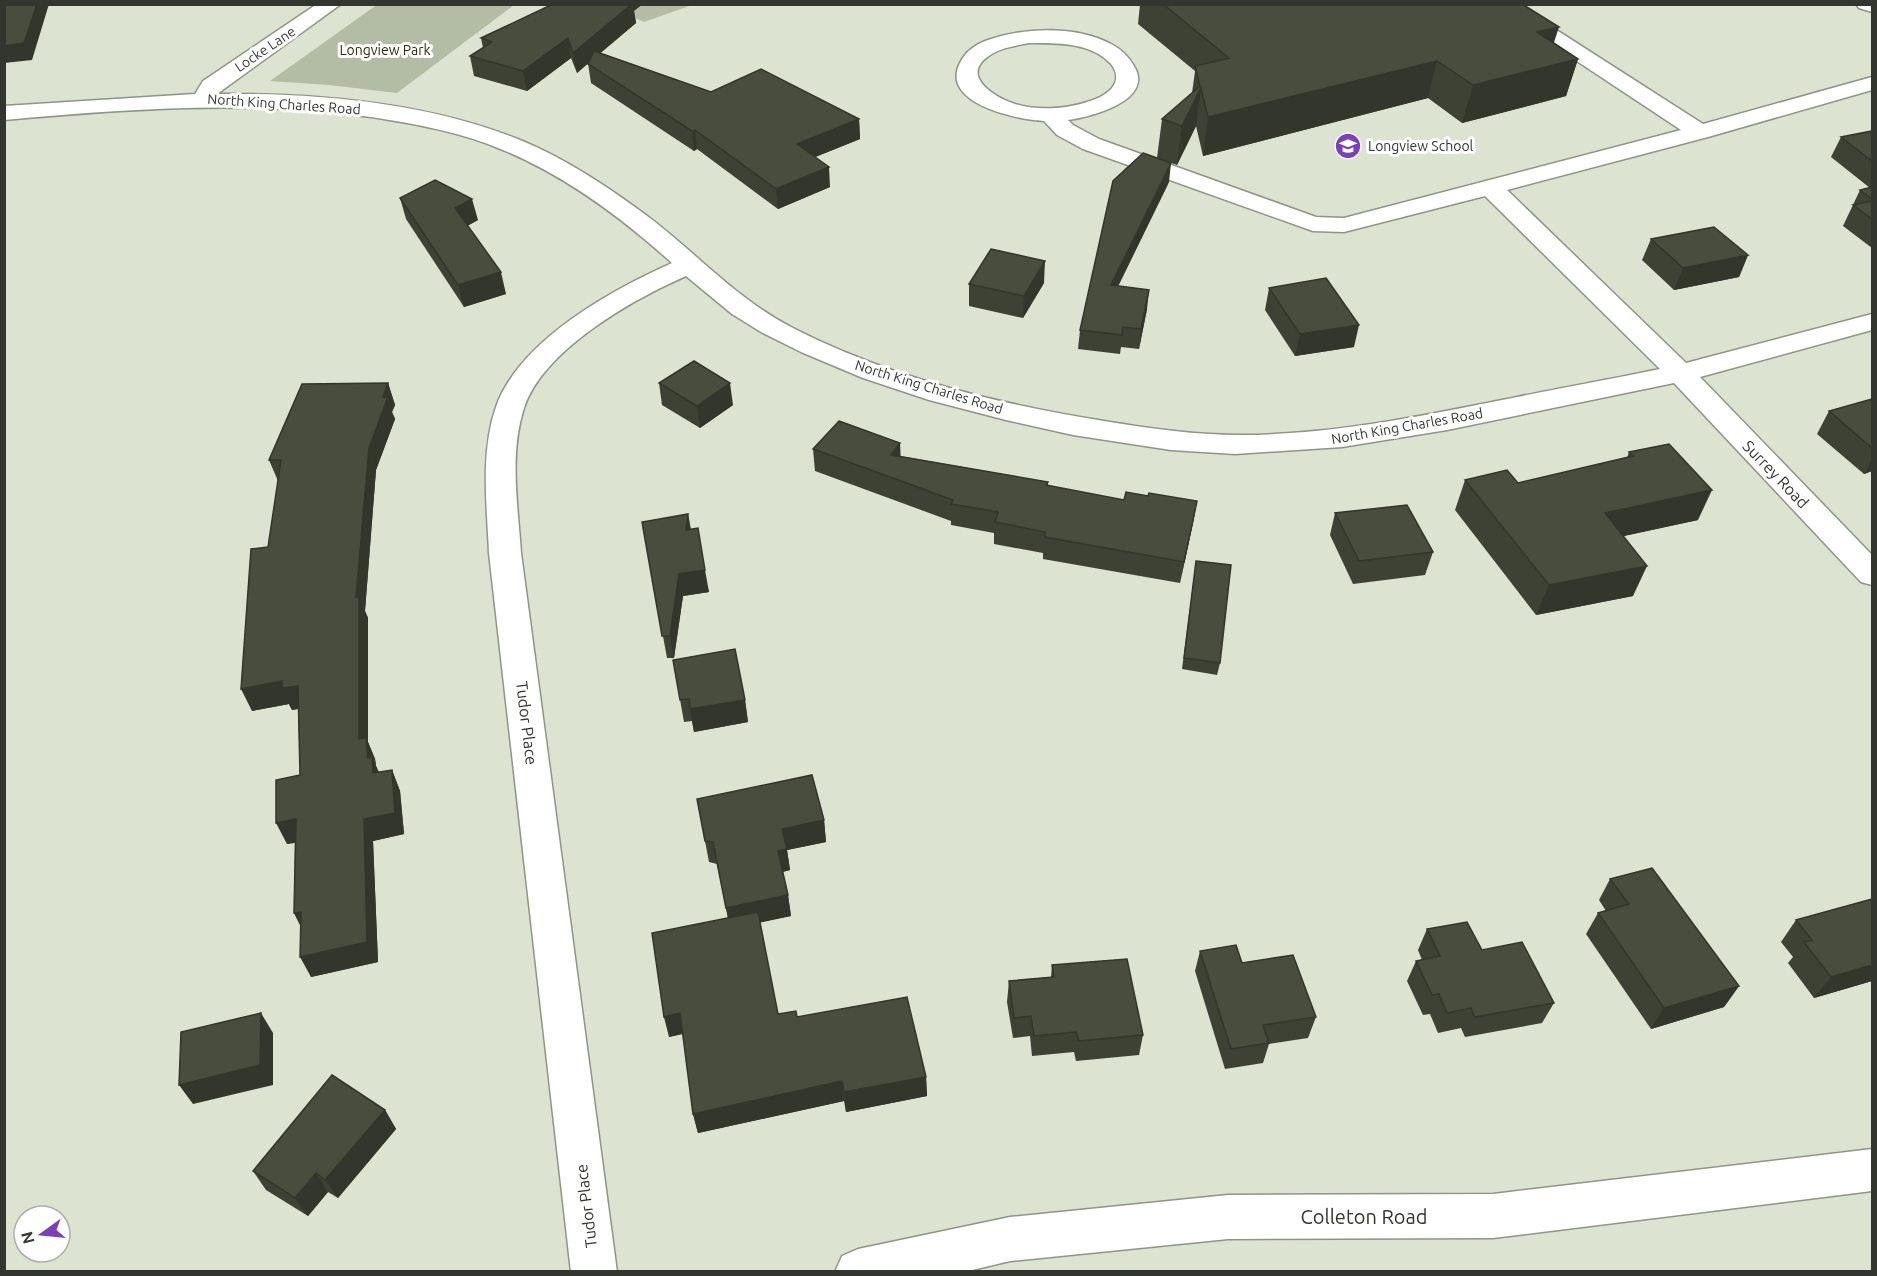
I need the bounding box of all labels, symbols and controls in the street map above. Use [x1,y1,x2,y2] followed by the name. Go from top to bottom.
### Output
[232,23,298,75] street label: Locke Lane
[339,42,431,58] park label: Longview Park
[207,91,361,117] street label: North King Charles Road
[1333,131,1363,161] school or university icon: Longview School
[1368,138,1474,154] place label: Longview School
[853,357,1005,417] street label: North King Charles Road
[1330,405,1484,447] street label: North King Charles Road
[1739,437,1813,511] street label: Surrey Road
[513,680,541,766] street label: Tudor Place
[572,1163,600,1249] street label: Tudor Place
[12,1204,72,1264] north arrow
[1300,1205,1428,1228] street label: Colleton Road
[17,1230,38,1246] text: N

